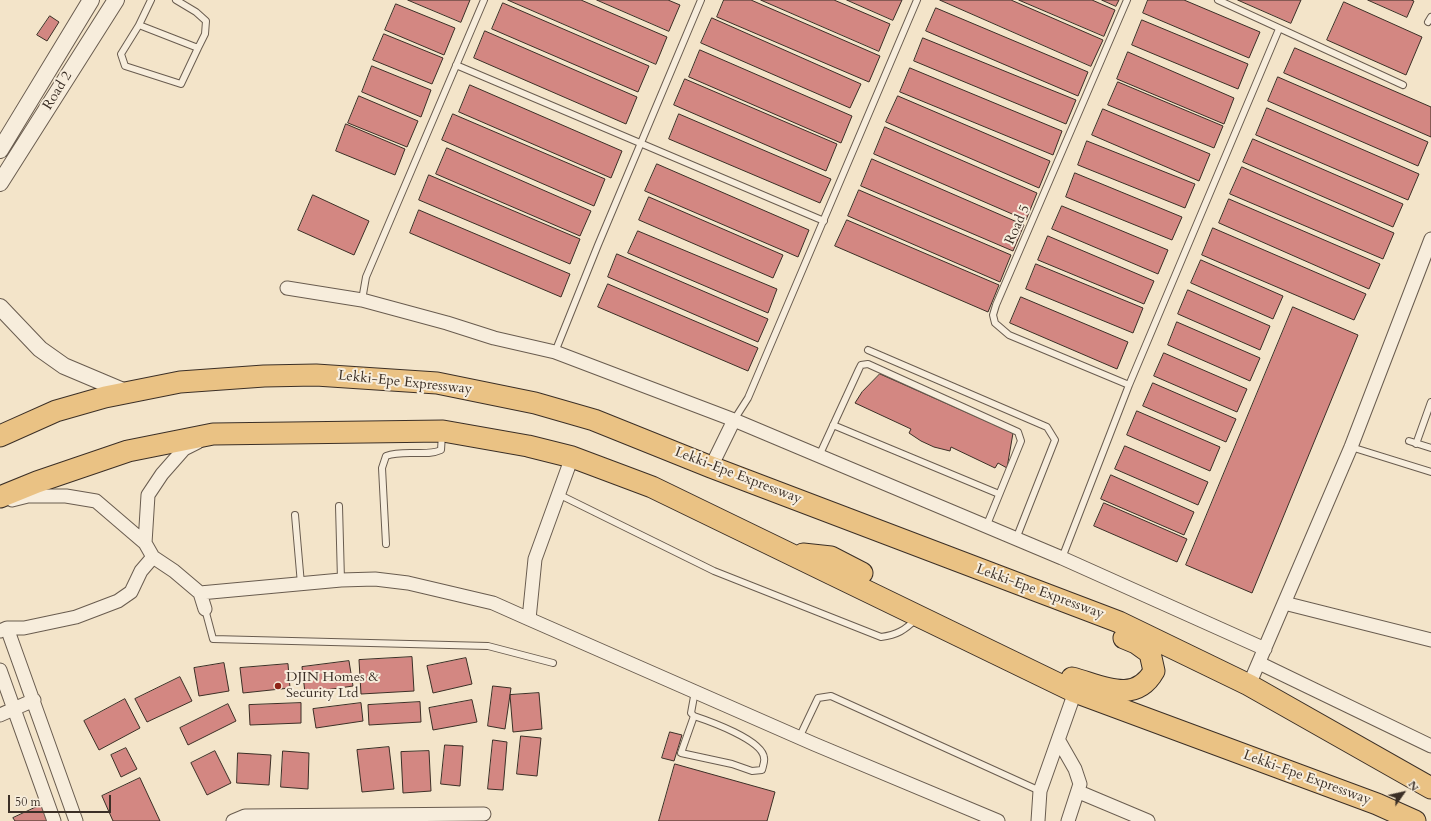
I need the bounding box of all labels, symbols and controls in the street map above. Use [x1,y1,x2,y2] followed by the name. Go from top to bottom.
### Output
[40,69,76,113] street label: Road 2
[1002,203,1034,247] street label: Road 5
[337,368,473,398] street label: Lekki-Epe Expressway
[672,444,804,508] street label: Lekki-Epe Expressway
[974,561,1106,623] street label: Lekki-Epe Expressway
[286,670,379,702] place label: DJIN Homes & Security Ltd
[273,681,283,691] marker: DJIN Homes & Security Ltd
[1241,747,1373,809] street label: Lekki-Epe Expressway
[1383,773,1423,813] north arrow
[1404,778,1422,794] text: N
[10,787,113,813] scale bar
[15,794,41,810] text: 50 m

